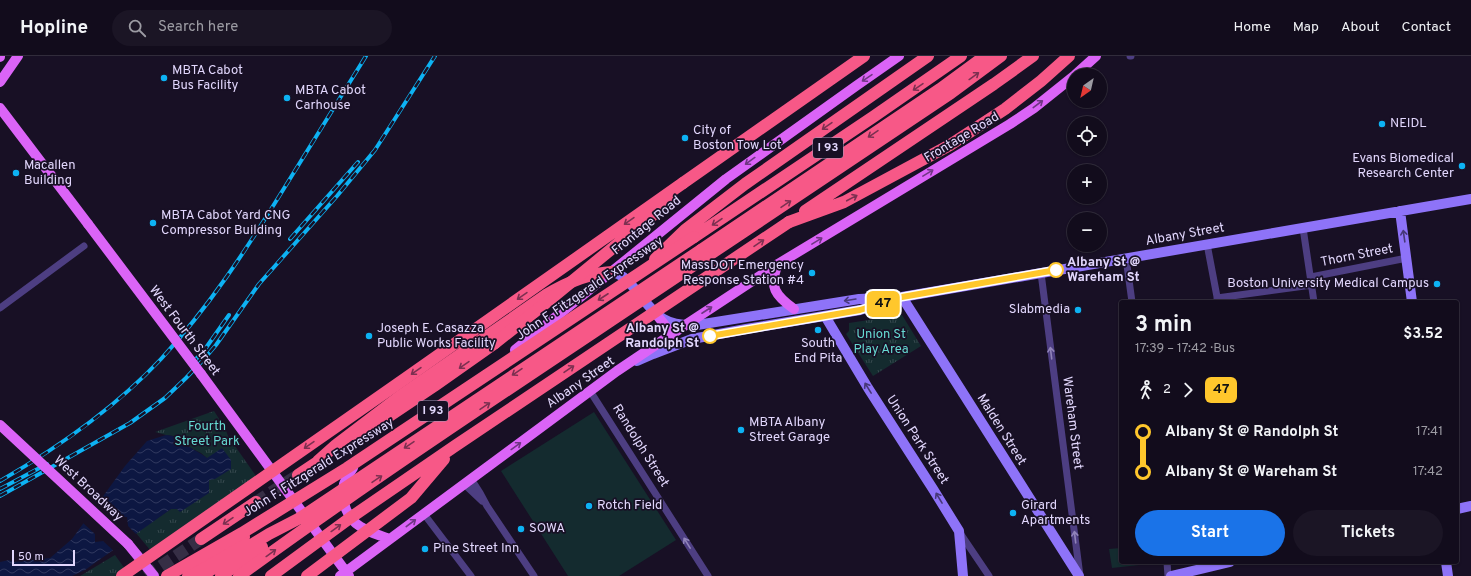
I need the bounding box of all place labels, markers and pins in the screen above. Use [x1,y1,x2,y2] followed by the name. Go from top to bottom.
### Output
[172,63,243,94] place label: MBTA Cabot Bus Facility
[159,73,169,83] marker: MBTA Cabot Bus Facility
[295,83,366,114] place label: MBTA Cabot Carhouse
[282,93,292,103] marker: MBTA Cabot Carhouse
[1390,116,1427,132] place label: NEIDL
[1377,119,1387,129] marker: NEIDL
[693,123,782,154] place label: City of Boston Tow Lot
[680,133,690,143] marker: City of Boston Tow Lot
[1352,151,1454,182] place label: Evans Biomedical Research Center
[24,158,76,189] place label: Macallen Building
[1457,161,1467,171] marker: Evans Biomedical Research Center
[11,168,21,178] marker: Macallen Building
[161,208,290,239] place label: MBTA Cabot Yard CNG Compressor Building
[148,218,158,228] marker: MBTA Cabot Yard CNG Compressor Building
[1067,255,1140,286] place label: Albany St @ Wareham St
[681,258,804,289] place label: MassDOT Emergency Response Station #4
[1048,262,1064,278] marker: Albany St @ Wareham St
[807,268,817,278] marker: MassDOT Emergency Response Station #4
[1227,276,1429,292] place label: Boston University Medical Campus
[1432,279,1442,289] marker: Boston University Medical Campus
[1009,302,1070,318] place label: Slabmedia
[1073,305,1083,315] marker: Slabmedia
[377,321,496,352] place label: Joseph E. Casazza Public Works Facility
[625,321,699,352] place label: Albany St @ Randolph St
[813,325,823,335] marker: South End Pita
[702,328,718,344] marker: Albany St @ Randolph St
[364,331,374,341] marker: Joseph E. Casazza Public Works Facility
[794,336,842,367] place label: South End Pita
[749,415,830,446] place label: MBTA Albany Street Garage
[736,425,746,435] marker: MBTA Albany Street Garage
[597,498,662,514] place label: Rotch Field
[1021,498,1090,529] place label: Girard Apartments
[584,501,594,511] marker: Rotch Field
[1008,508,1018,518] marker: Girard Apartments
[529,521,565,537] place label: SOWA
[516,524,526,534] marker: SOWA
[433,541,519,557] place label: Pine Street Inn
[420,544,430,554] marker: Pine Street Inn

